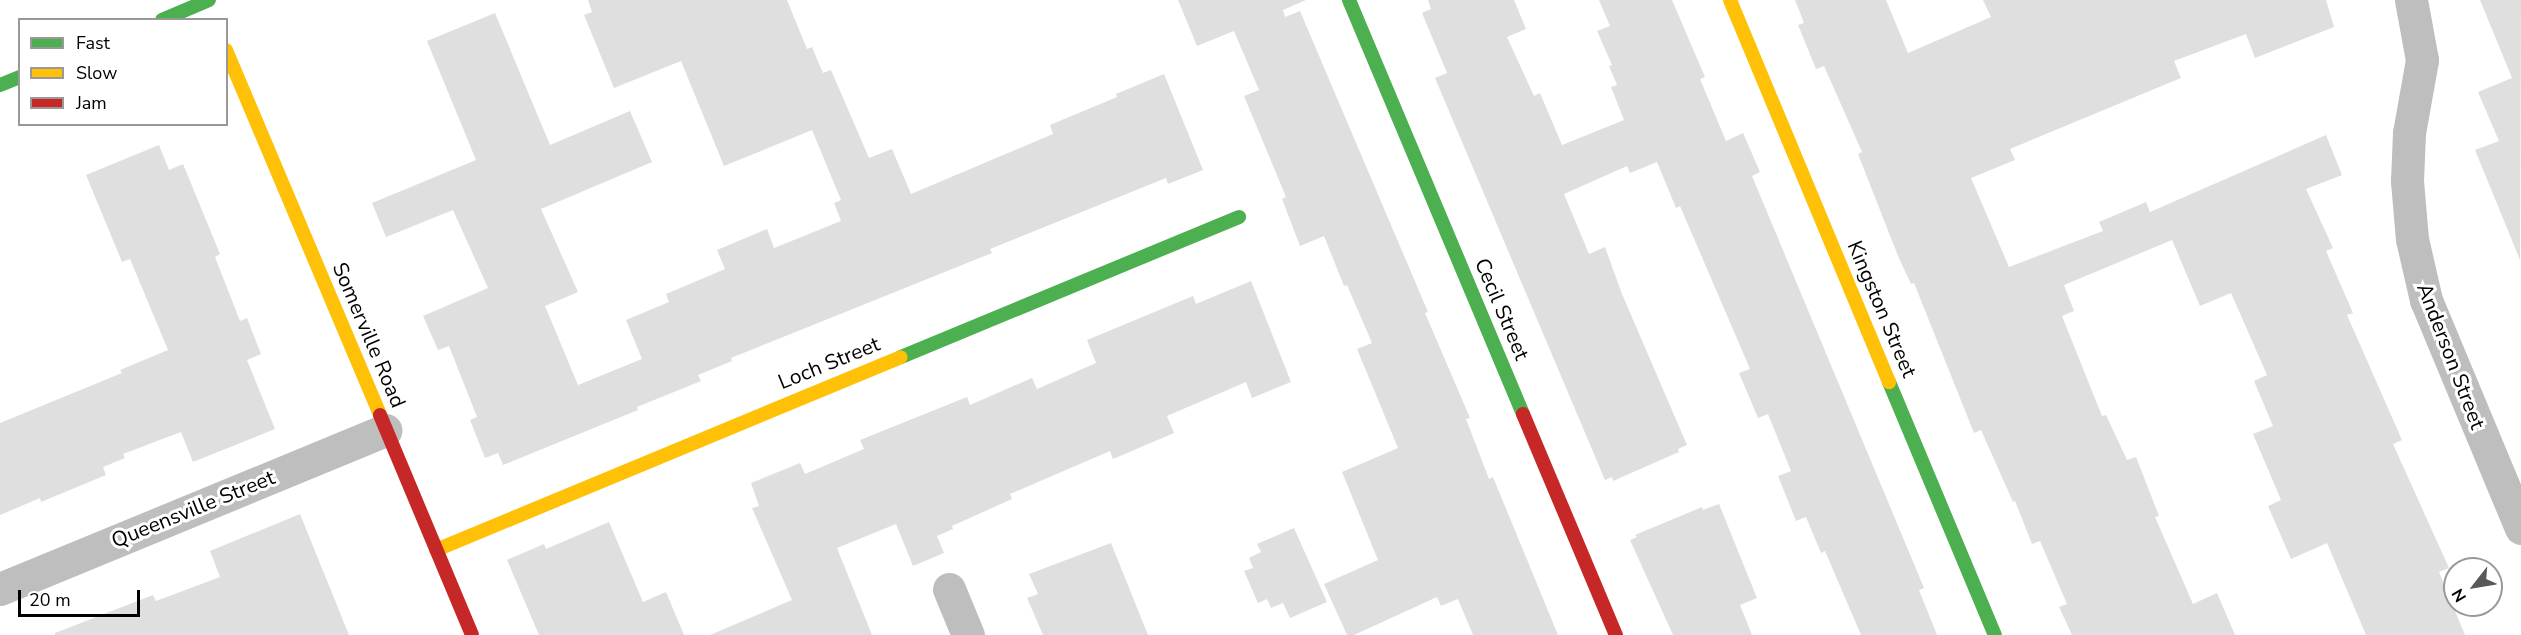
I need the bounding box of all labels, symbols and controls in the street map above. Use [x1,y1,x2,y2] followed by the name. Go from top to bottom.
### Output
[18,18,228,126] legend
[76,31,110,55] text: Fast
[76,61,117,85] text: Slow
[76,91,107,115] text: Jam
[1842,237,1922,381] street label: Kingston Street
[1469,254,1535,364] street label: Cecil Street
[327,259,411,411] street label: Somerville Road
[2412,279,2490,433] street label: Anderson Street
[775,331,883,395] street label: Loch Street
[108,465,278,553] street label: Queensville Street
[2443,557,2503,617] north arrow
[21,578,142,616] scale bar
[2447,584,2472,606] text: N
[29,588,71,612] text: 20 m

